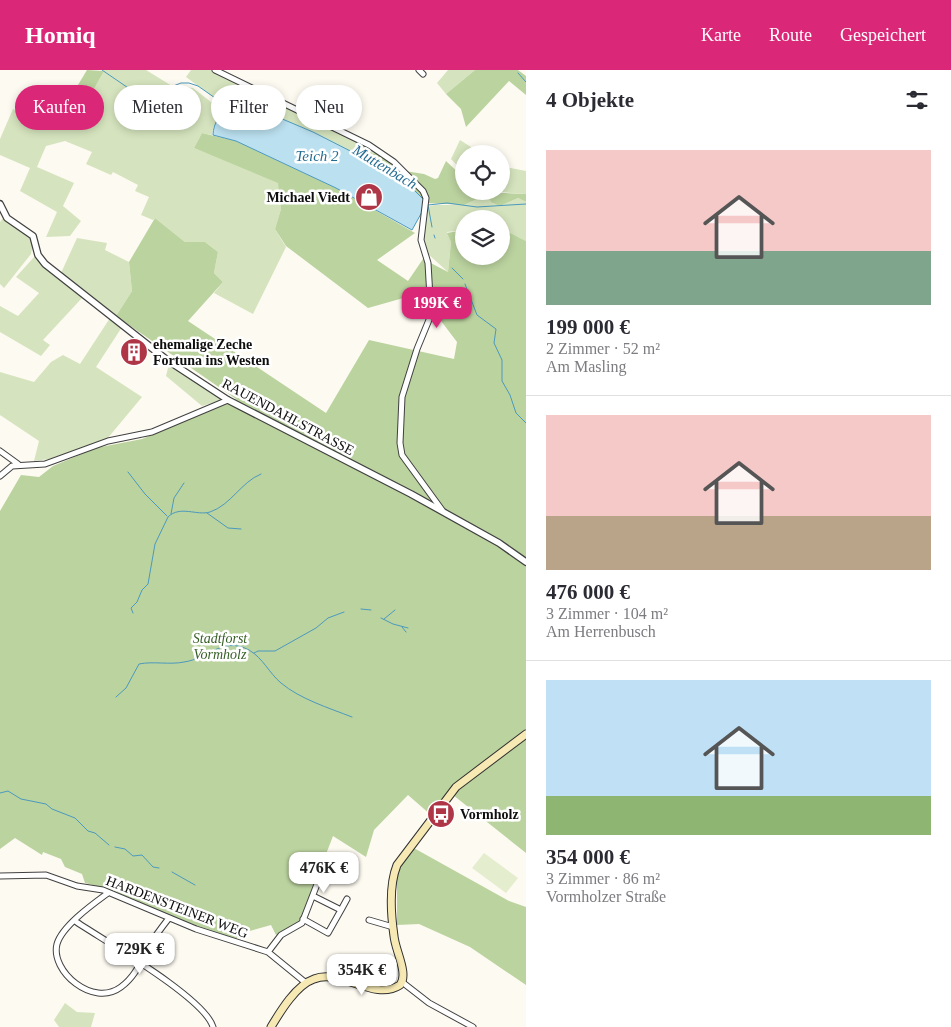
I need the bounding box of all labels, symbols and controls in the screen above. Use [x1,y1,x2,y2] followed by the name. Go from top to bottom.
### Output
[25,22,96,48] text: Homiq
[701,25,741,45] text: Karte
[769,25,812,45] text: Route
[840,25,926,45] text: Gespeichert
[15,85,104,130] chip: Kaufen
[114,85,201,130] chip: Mieten
[211,85,286,130] chip: Filter
[296,85,362,130] chip: Neu
[903,86,931,114] icon: filters
[546,88,634,112] text: 4 Objekte
[349,141,420,192] water label: Muttenbach
[455,145,510,265] map controls
[455,145,510,200] button: locate
[295,148,339,164] water label: Teich 2
[354,182,384,212] shop icon: Michael Viedt
[694,182,784,272] icon: home
[266,190,350,205] place label: Michael Viedt
[455,210,510,265] button: layers
[396,286,478,329] pin: 199K €
[413,294,461,311] text: 199K €
[546,315,630,339] text: 199 000 €
[119,337,149,367] building icon: ehemalige Zeche Fortuna ins Westen
[153,337,270,368] place label: ehemalige Zeche Fortuna ins Westen
[546,340,660,357] text: 2 Zimmer · 52 m²
[546,358,626,375] text: Am Masling
[220,376,356,458] street label: RAUENDAHLSTRASSE
[694,448,784,538] icon: home
[546,580,630,604] text: 476 000 €
[546,605,668,622] text: 3 Zimmer · 104 m²
[546,623,656,640] text: Am Herrenbusch
[193,631,248,662] park label: Stadtforst Vormholz
[694,713,784,803] icon: home
[426,799,456,829] bus stop icon: Vormholz
[460,807,519,822] place label: Vormholz
[546,845,630,869] text: 354 000 €
[283,852,365,894] pin: 476K €
[300,859,348,876] text: 476K €
[546,870,660,887] text: 3 Zimmer · 86 m²
[104,873,250,941] street label: HARDENSTEINER WEG
[546,888,666,905] text: Vormholzer Straße
[99,932,181,975] pin: 729K €
[116,940,164,957] text: 729K €
[321,954,403,996] pin: 354K €
[338,961,386,978] text: 354K €

